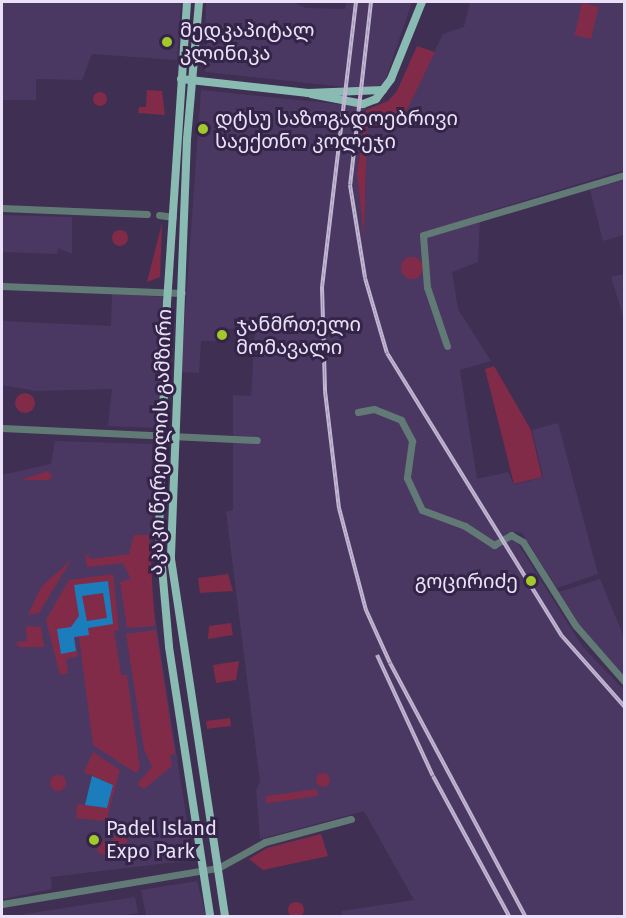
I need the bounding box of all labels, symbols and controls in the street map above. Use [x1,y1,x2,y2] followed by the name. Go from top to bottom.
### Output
[180,19,314,66] place label: მედკაპიტალ კლინიკა
[158,33,176,51] marker: მედკაპიტალ კლინიკა
[215,106,458,153] place label: დტსუ საზოგადოებრივი საექთნო კოლეჯი
[196,122,210,136] marker: დტსუ საზოგადოებრივი საექთნო კოლეჯი
[143,308,177,576] street label: აკაკი წერეთლის გამზირი
[236,312,361,359] place label: ჯანმრთელი მომავალი
[213,326,231,344] marker: ჯანმრთელი მომავალი
[415,569,518,593] place label: გოცირიძე
[522,572,540,590] marker: გოცირიძე
[106,816,217,863] place label: Padel Island Expo Park
[87,833,101,847] marker: Padel Island Expo Park

